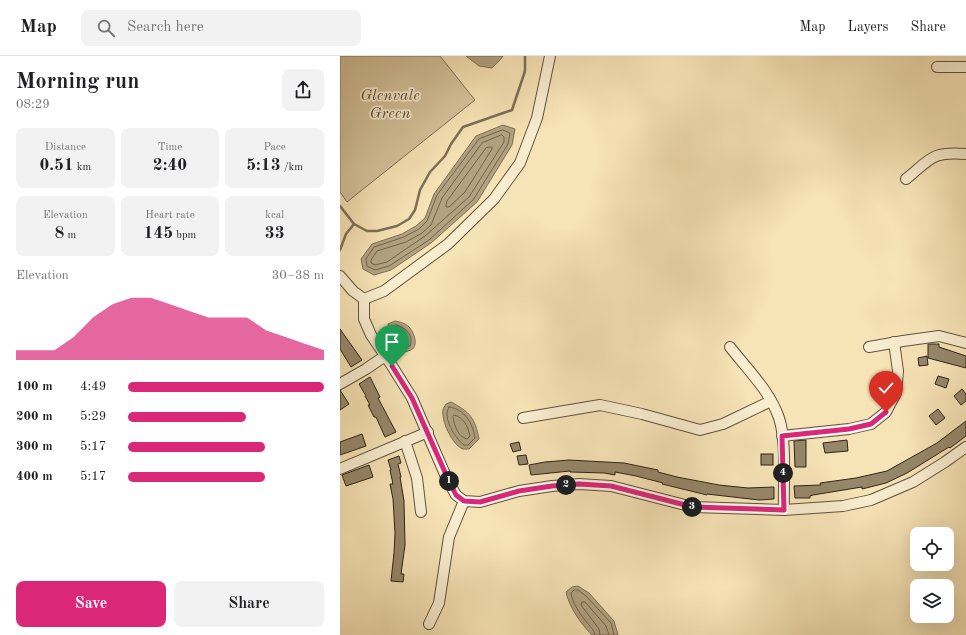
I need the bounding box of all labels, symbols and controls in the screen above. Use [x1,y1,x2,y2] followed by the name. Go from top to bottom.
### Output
[81,10,361,46] search box
[95,17,117,39] icon: search
[20,18,57,37] text: Map
[127,20,204,35] text: Search here
[800,20,826,34] text: Map
[848,20,889,34] text: Layers
[911,20,946,34] text: Share
[282,69,324,111] button: share
[16,71,139,93] text: Morning run
[360,88,420,122] park label: Glenvale Green
[16,98,50,111] text: 08:29
[45,142,86,153] text: Distance
[158,142,182,153] text: Time
[264,142,286,153] text: Pace
[39,157,74,174] text: 0.51
[153,157,187,174] text: 2:40
[246,157,281,174] text: 5:13
[74,162,91,173] text: km
[281,162,303,173] text: /km
[43,210,88,221] text: Elevation
[145,210,195,221] text: Heart rate
[265,210,284,221] text: kcal
[54,225,64,242] text: 8
[144,225,173,242] text: 145
[265,225,285,242] text: 33
[64,230,76,241] text: m
[173,230,196,241] text: bpm
[16,269,69,282] text: Elevation
[272,269,324,282] text: 30–38 m
[375,325,409,366] pin
[381,331,403,353] icon: arrive
[869,371,903,412] pin
[875,377,897,399] icon: check
[16,380,53,393] text: 100 m
[80,380,106,393] text: 4:49
[16,410,53,423] text: 200 m
[80,410,106,423] text: 5:29
[16,440,53,453] text: 300 m
[80,440,106,453] text: 5:17
[773,463,793,483] pin: 4
[780,467,786,478] text: 4
[16,470,53,483] text: 400 m
[80,470,106,483] text: 5:17
[439,471,459,491] pin: 1
[446,475,452,486] text: 1
[556,475,576,495] pin: 2
[563,479,569,490] text: 2
[682,497,702,517] pin: 3
[689,501,695,512] text: 3
[910,527,954,623] map controls
[910,527,954,571] button: locate
[910,579,954,623] button: layers
[16,581,166,627] button: Save
[174,581,324,627] button: Share

